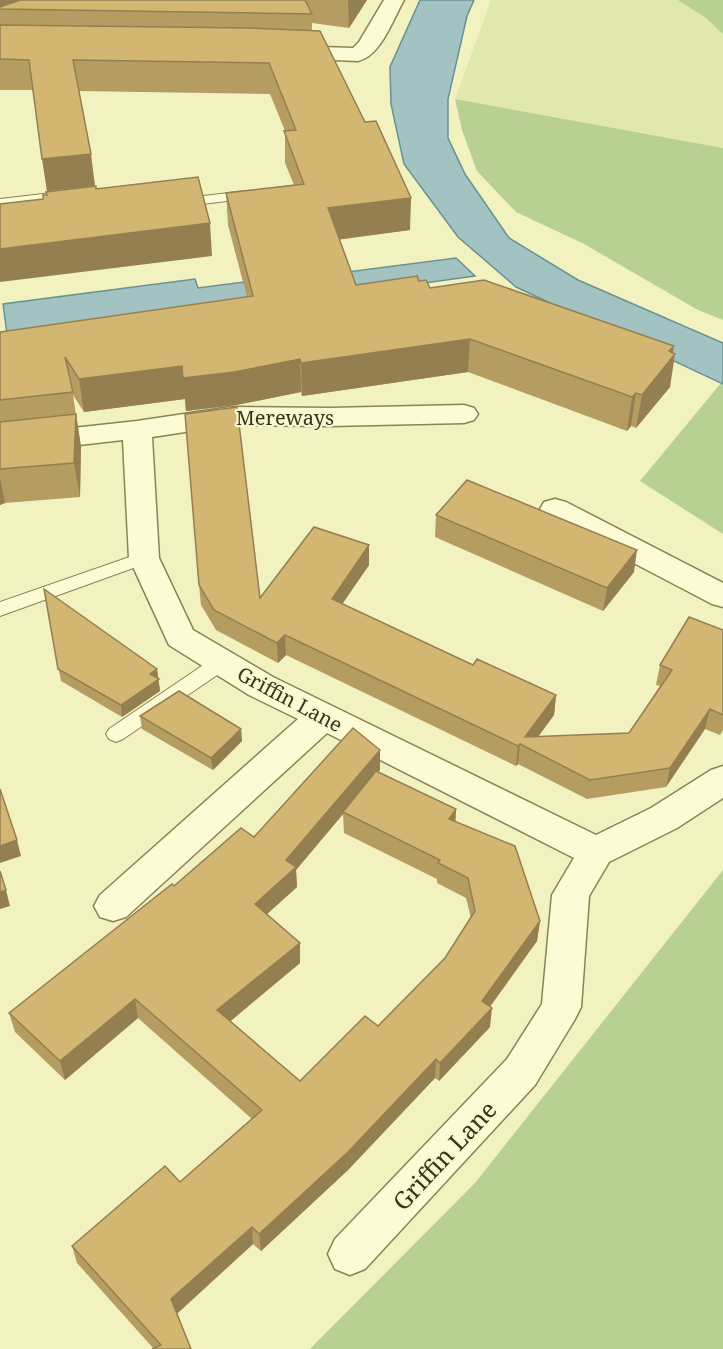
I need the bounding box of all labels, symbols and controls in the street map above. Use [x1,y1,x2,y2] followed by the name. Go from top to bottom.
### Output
[236,404,334,431] street label: Mereways
[233,660,347,738] street label: Griffin Lane
[385,1093,503,1217] street label: Griffin Lane

